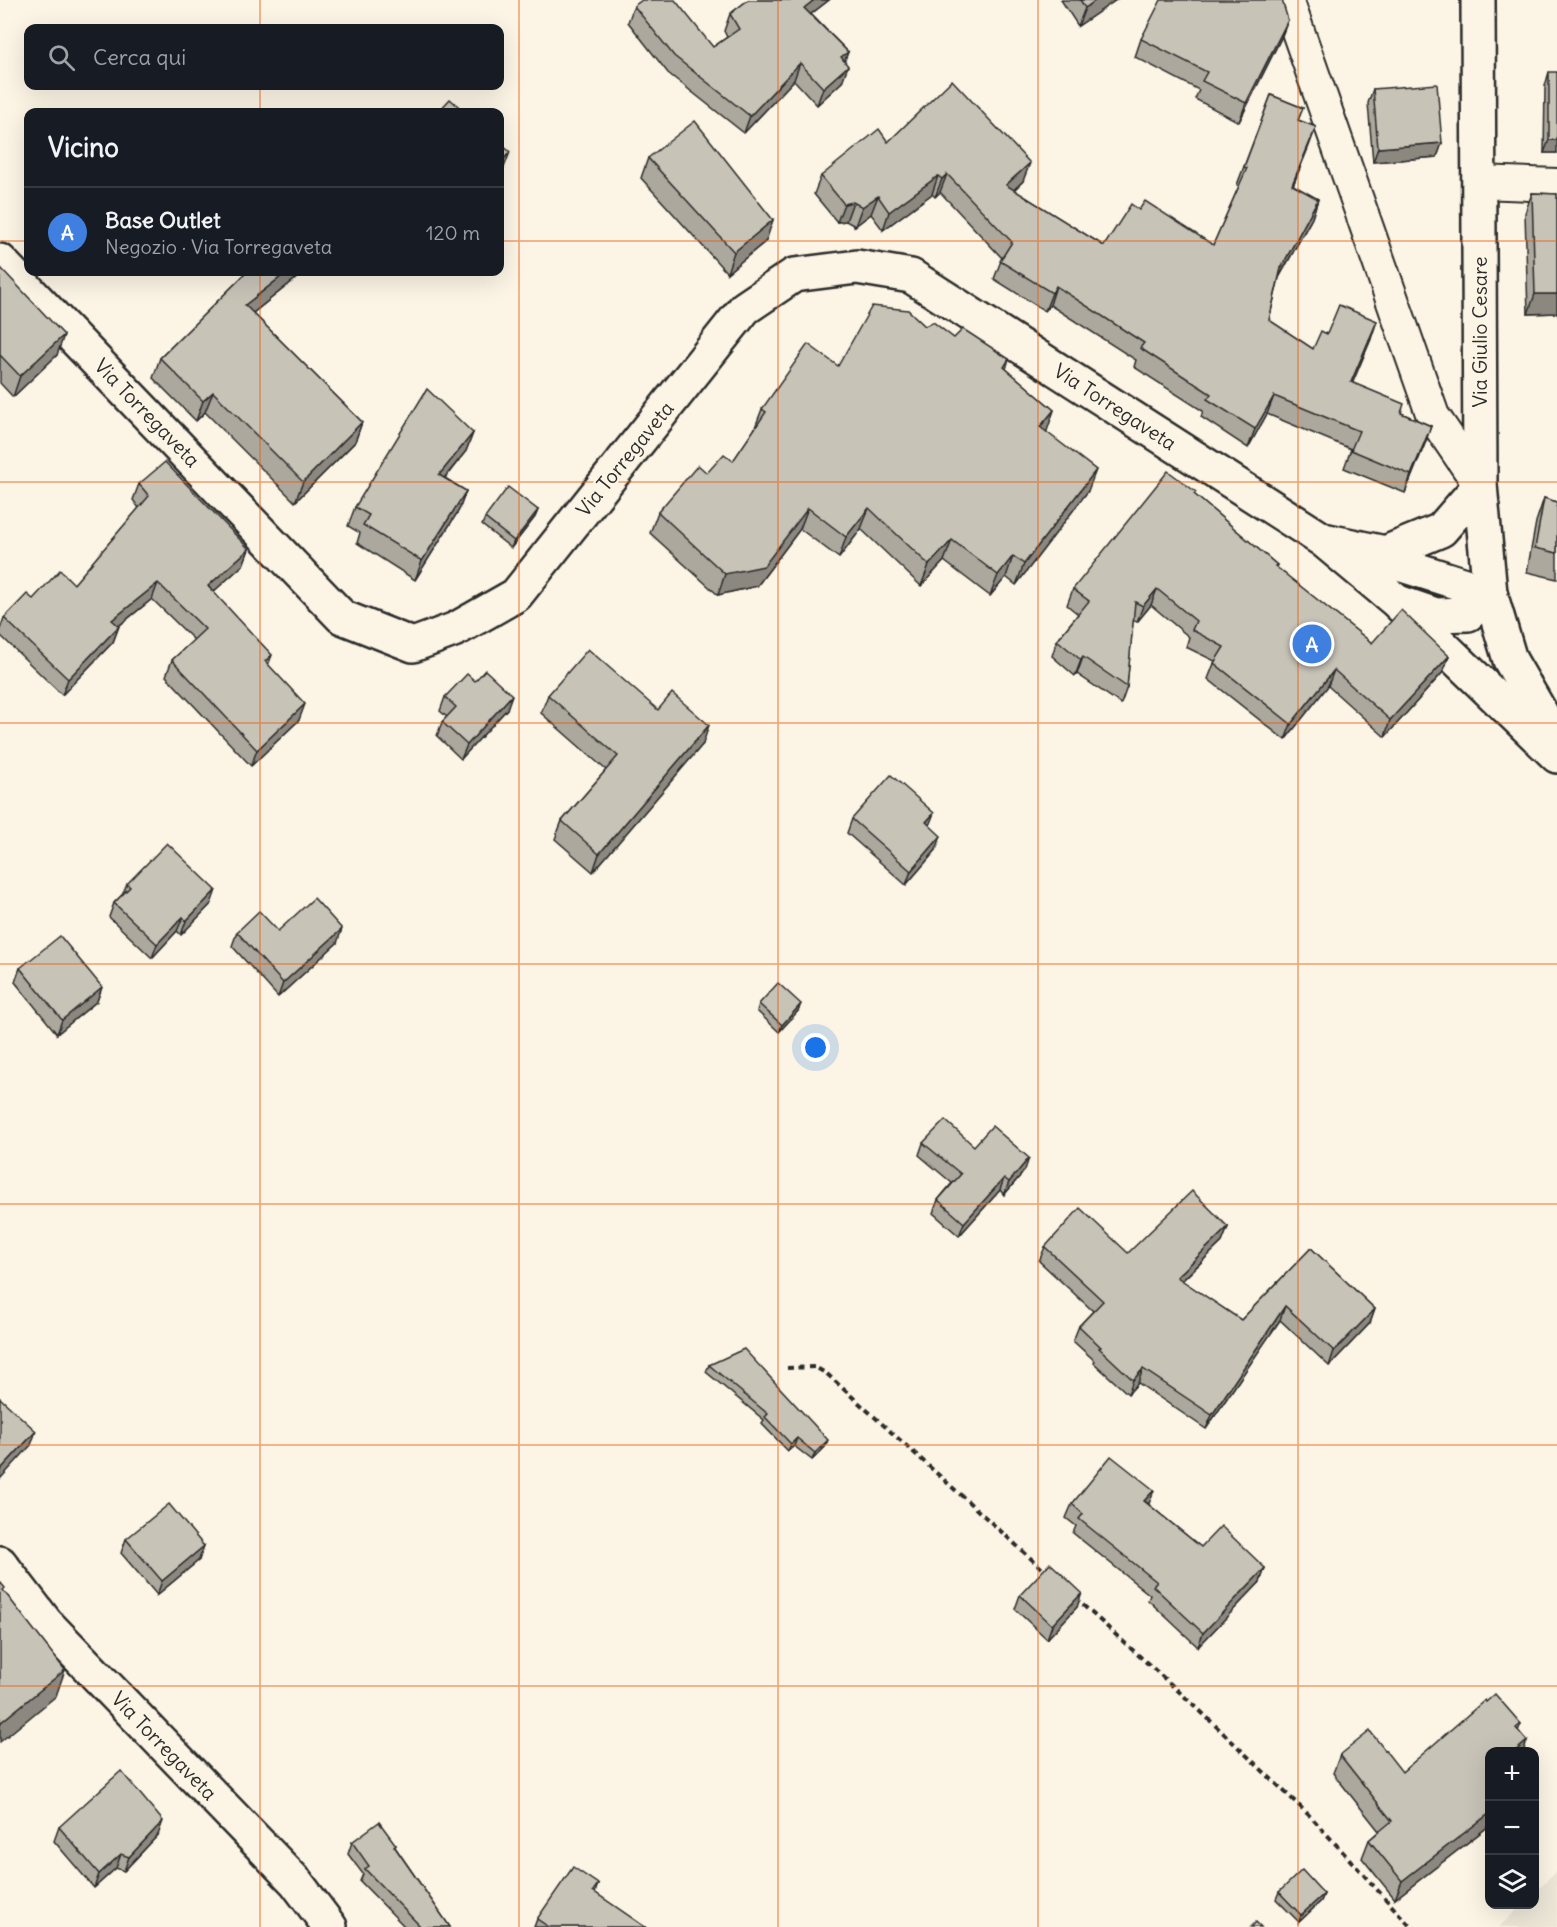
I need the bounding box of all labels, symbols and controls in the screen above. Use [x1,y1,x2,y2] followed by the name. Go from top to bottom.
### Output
[24,24,504,90] search box
[45,41,78,74] icon: search
[93,43,186,71] text: Cerca qui
[48,131,119,164] text: Vicino
[105,206,221,234] text: Base Outlet
[61,220,74,245] text: A
[426,220,480,245] text: 120 m
[105,234,332,259] text: Negozio · Via Torregaveta
[1467,257,1492,408] street label: Via Giulio Cesare
[89,353,205,472] street label: Via Torregaveta
[1049,358,1181,456] street label: Via Torregaveta
[570,396,679,521] street label: Via Torregaveta
[1292,622,1332,666] pin: A
[801,1033,830,1062] your location
[106,1686,222,1805] street label: Via Torregaveta
[1485,1747,1539,1909] map controls
[1485,1747,1539,1801] button: +
[1485,1801,1539,1855] button: −
[1485,1855,1539,1909] button: layers

